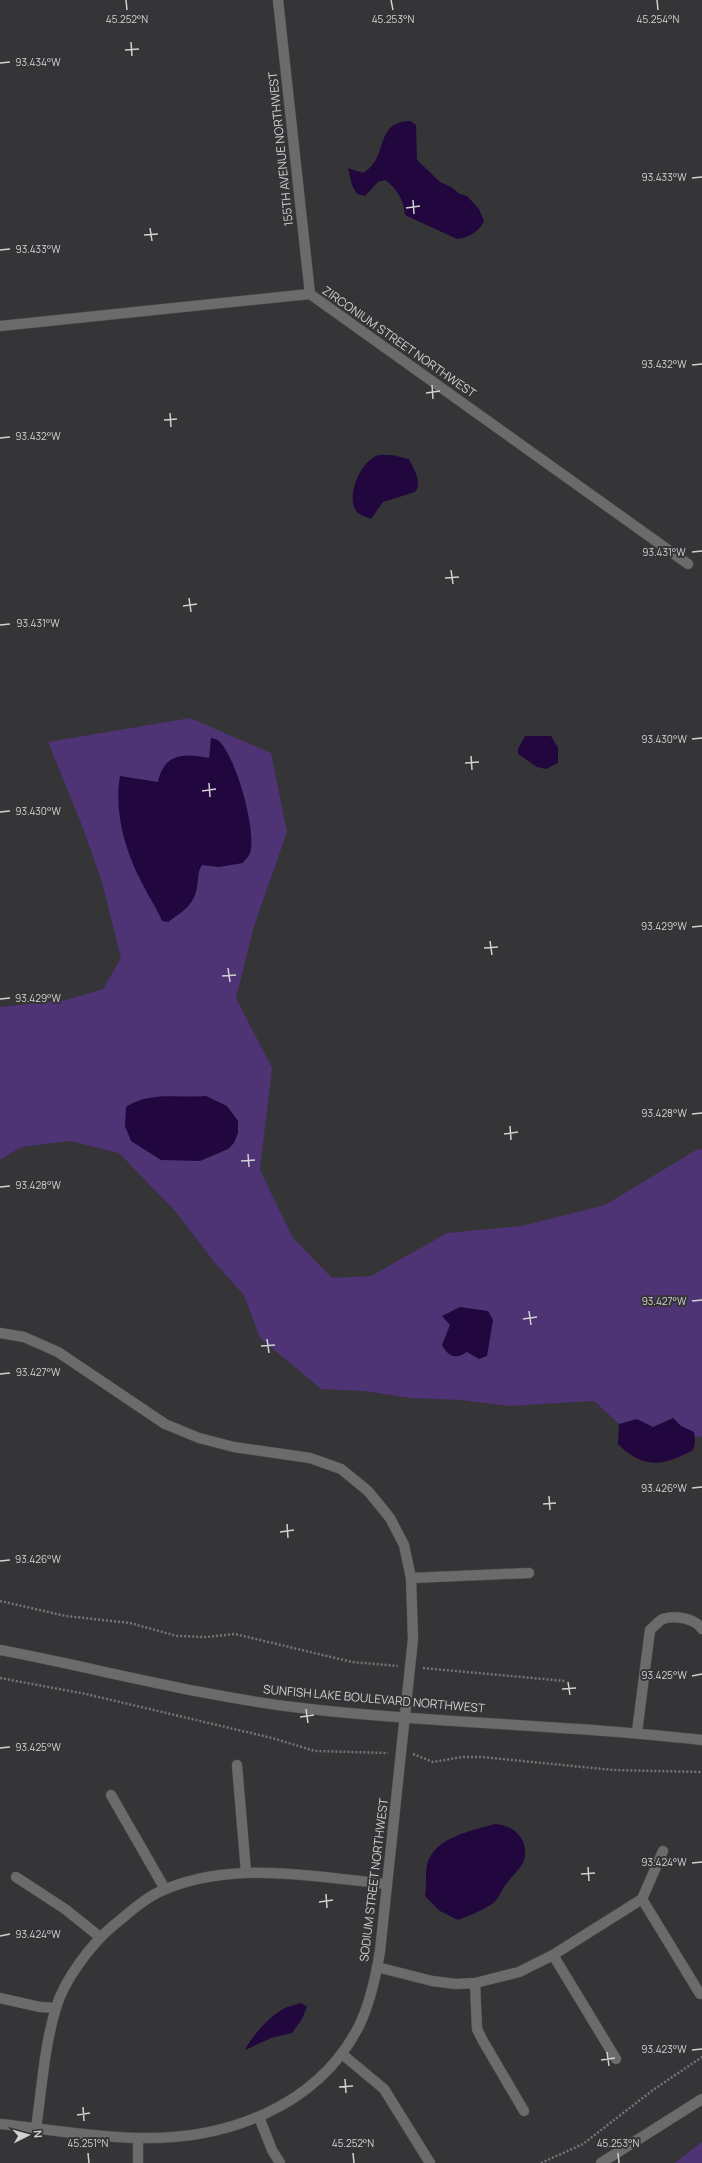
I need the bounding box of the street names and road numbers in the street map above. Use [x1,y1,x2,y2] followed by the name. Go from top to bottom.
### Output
[264,70,297,227] street label: 155TH AVENUE NORTHWEST
[319,282,480,402] street label: ZIRCONIUM STREET NORTHWEST
[262,1680,486,1717] street label: SUNFISH LAKE BOULEVARD NORTHWEST
[355,1796,392,1963] street label: SODIUM STREET NORTHWEST

